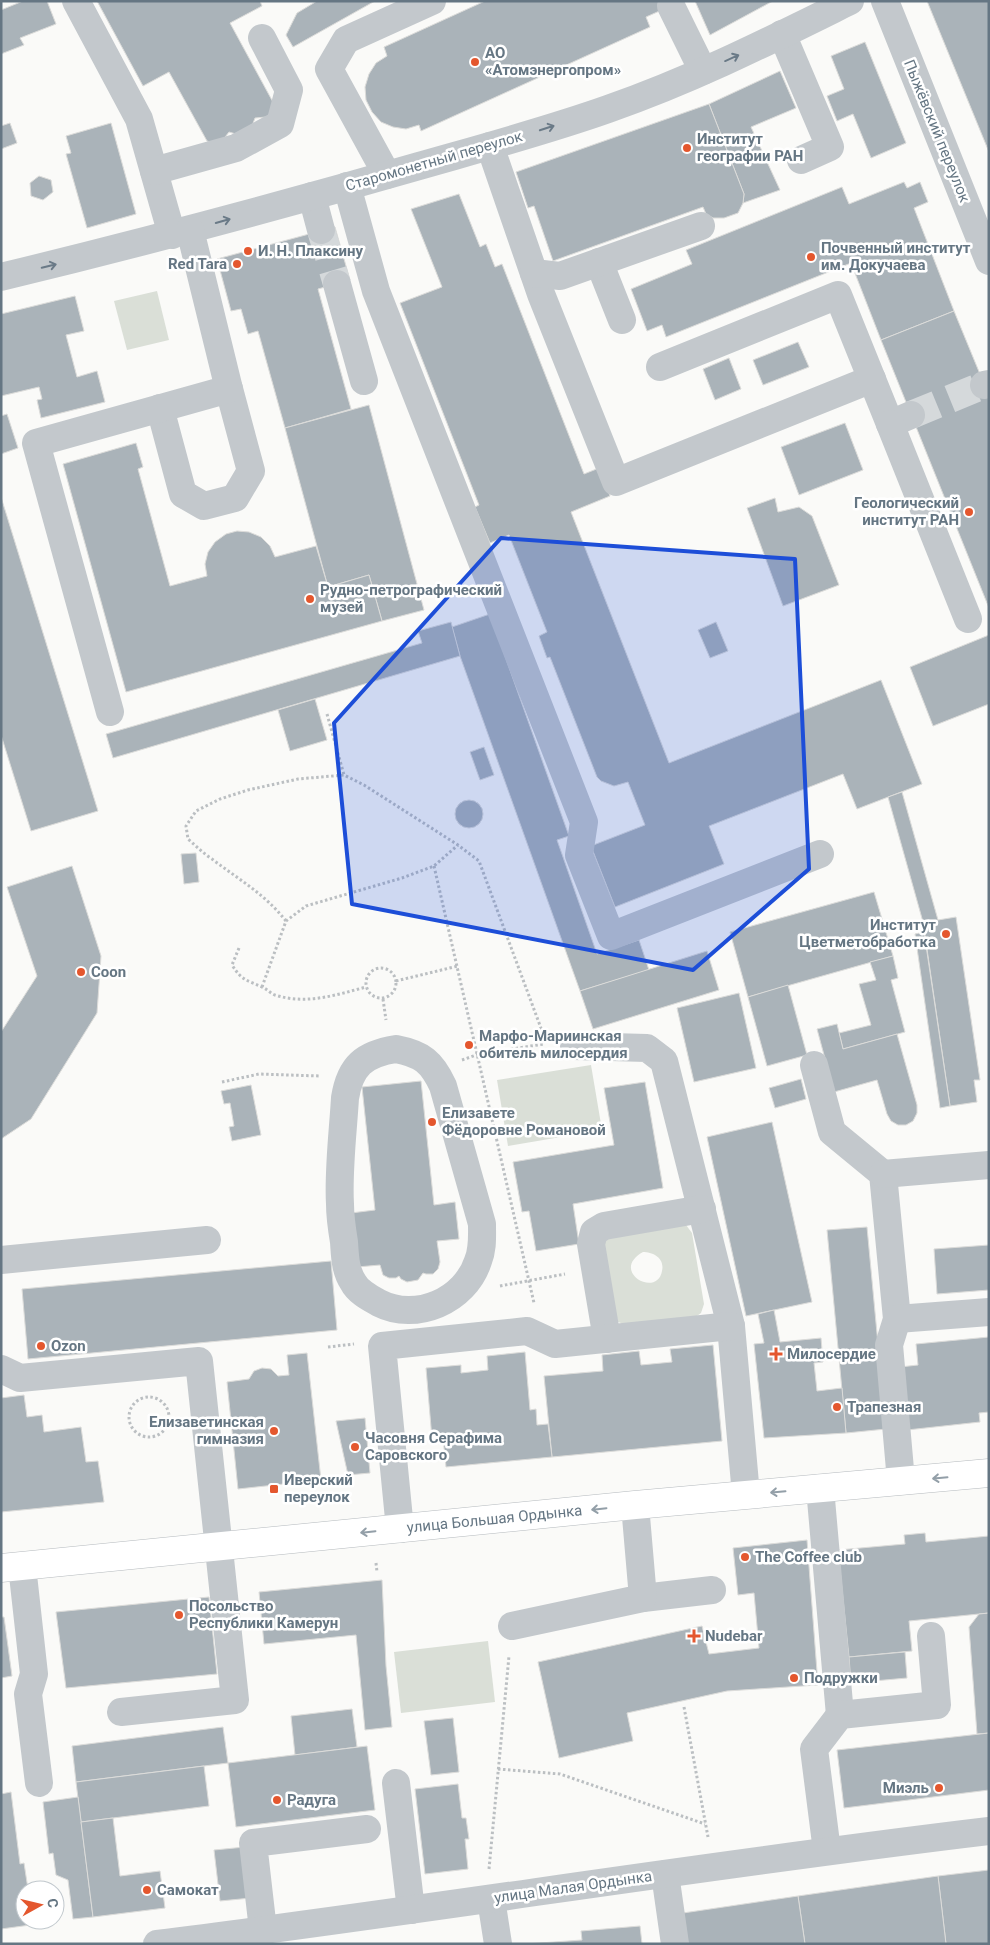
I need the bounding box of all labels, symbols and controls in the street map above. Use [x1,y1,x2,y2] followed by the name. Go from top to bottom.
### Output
[485,44,621,79] place label: АО «Атомэнергопром»
[724,53,739,63] one-way arrow
[469,56,481,68] marker: АО «Атомэнергопром»
[900,57,974,205] street label: Пыжёвский переулок
[539,123,555,133] one-way arrow
[344,127,524,195] street label: Старомонетный переулок
[697,130,803,165] place label: Институт географии РАН
[681,142,693,154] marker: Институт географии РАН
[214,215,230,225] one-way arrow
[821,239,971,274] place label: Почвенный институт им. Докучаева
[258,242,364,260] place label: И. Н. Плаксину
[242,245,254,257] marker: И. Н. Плаксину
[805,251,817,263] marker: Почвенный институт им. Докучаева
[168,255,227,273] place label: Red Tara
[231,258,243,270] marker: Red Tara
[40,261,56,270] one-way arrow
[854,494,959,529] place label: Геологический институт РАН
[963,506,975,518] marker: Геологический институт РАН
[320,581,502,616] place label: Рудно-петрографический музей
[304,593,316,605] marker: Рудно-петрографический музей
[799,916,936,951] place label: Институт Цветметобработка
[940,928,952,940] marker: Институт Цветметобработка
[91,963,126,981] place label: Coon
[75,966,87,978] marker: Coon
[479,1027,628,1062] place label: Марфо-Мариинская обитель милосердия
[463,1039,475,1051] marker: Марфо-Мариинская обитель милосердия
[442,1104,606,1139] place label: Елизавете Фёдоровне Романовой
[426,1116,438,1128] marker: Елизавете Фёдоровне Романовой
[51,1337,86,1355] place label: Ozon
[35,1340,47,1352] marker: Ozon
[787,1345,876,1363] place label: Милосердие
[769,1347,783,1361] marker: Милосердие
[847,1398,921,1416] place label: Трапезная
[831,1401,843,1413] marker: Трапезная
[149,1413,264,1448] place label: Елизаветинская гимназия
[268,1425,280,1437] marker: Елизаветинская гимназия
[365,1429,502,1464] place label: Часовня Серафима Саровского
[349,1441,361,1453] marker: Часовня Серафима Саровского
[284,1471,353,1506] place label: Иверский переулок
[932,1473,948,1482] one-way arrow
[268,1483,280,1495] marker: Иверский переулок
[771,1487,787,1497] one-way arrow
[406,1501,583,1537] street label: улица Большая Ордынка
[591,1504,607,1514] one-way arrow
[360,1528,376,1537] one-way arrow
[755,1548,862,1566] place label: The Coffee club
[739,1551,751,1563] marker: The Coffee club
[189,1597,338,1632] place label: Посольство Республики Камерун
[173,1609,185,1621] marker: Посольство Республики Камерун
[705,1627,763,1645] place label: Nudebar
[687,1629,701,1643] marker: Nudebar
[804,1669,878,1687] place label: Подружки
[788,1672,800,1684] marker: Подружки
[883,1779,929,1797] place label: Миэль
[933,1782,945,1794] marker: Миэль
[287,1791,336,1809] place label: Радуга
[271,1794,283,1806] marker: Радуга
[493,1867,653,1907] street label: улица Малая Ордынка
[15,1880,65,1930] north arrow
[157,1881,219,1899] place label: Самокат
[141,1884,153,1896] marker: Самокат
[44,1898,61,1909] text: С

